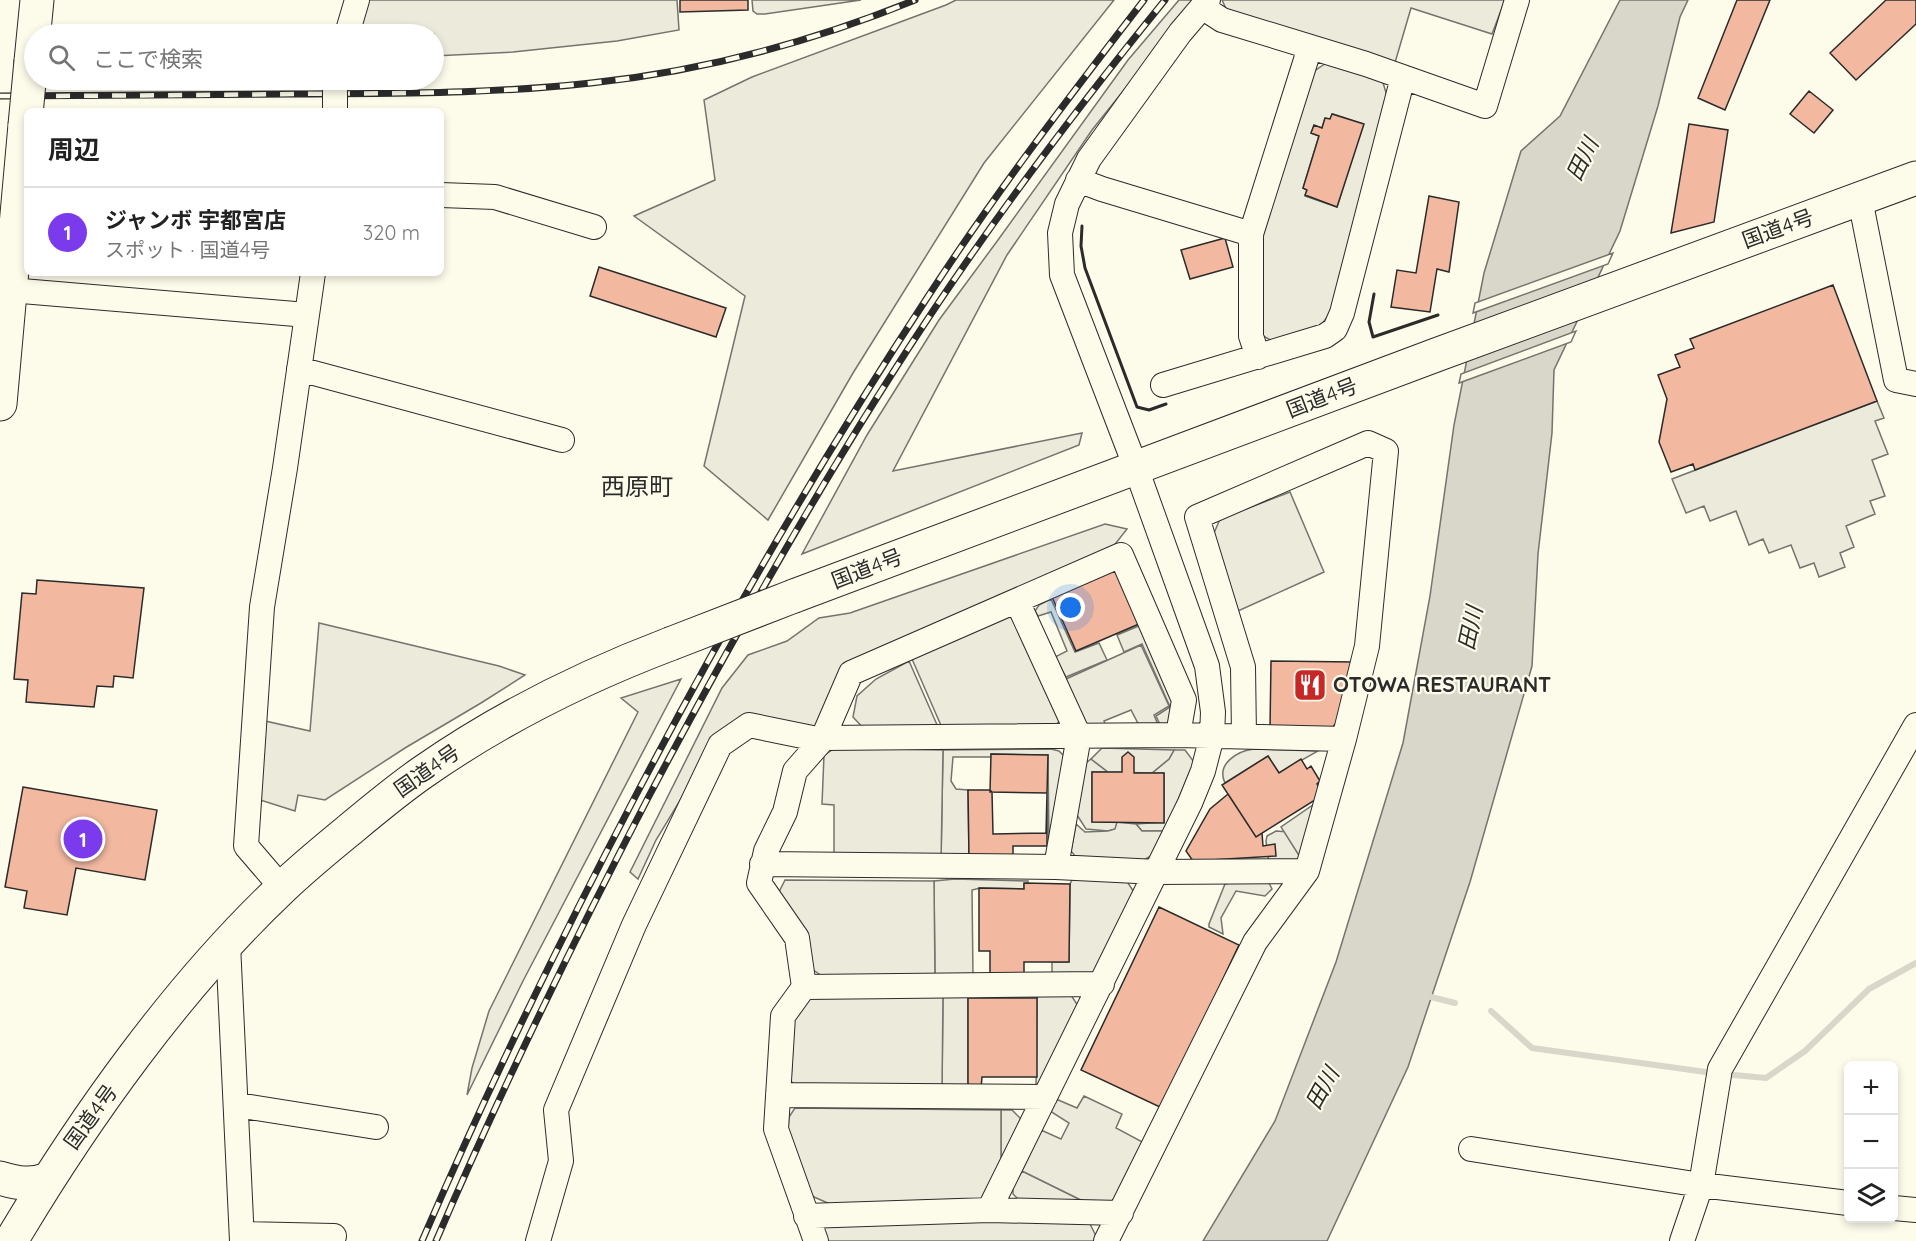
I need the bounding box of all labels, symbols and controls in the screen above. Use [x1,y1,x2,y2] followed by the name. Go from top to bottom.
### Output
[24,24,444,90] search box
[45,41,78,74] icon: search
[93,45,203,73] text: ここで検索
[1560,131,1605,185] water label: 田川
[48,133,100,166] text: 周辺
[1738,203,1817,253] street label: 国道4号
[105,206,286,234] text: ジャンボ 宇都宮店
[64,220,71,245] text: 1
[363,220,420,245] text: 320 m
[105,237,270,262] text: スポット · 国道4号
[1282,372,1361,422] street label: 国道4号
[601,471,673,501] district label: 西原町
[827,543,906,593] street label: 国道4号
[1056,593,1085,622] your location
[1452,602,1489,652] water label: 田川
[1292,667,1328,703] restaurant icon: OTOWA RESTAURANT
[1333,671,1551,697] place label: OTOWA RESTAURANT
[389,738,464,802] street label: 国道4号
[64,816,103,862] pin: 1
[1299,1060,1346,1114] water label: 田川
[1844,1061,1898,1223] map controls
[1844,1061,1898,1115] button: +
[58,1079,122,1154] street label: 国道4号
[1844,1115,1898,1169] button: −
[1844,1169,1898,1223] button: layers

